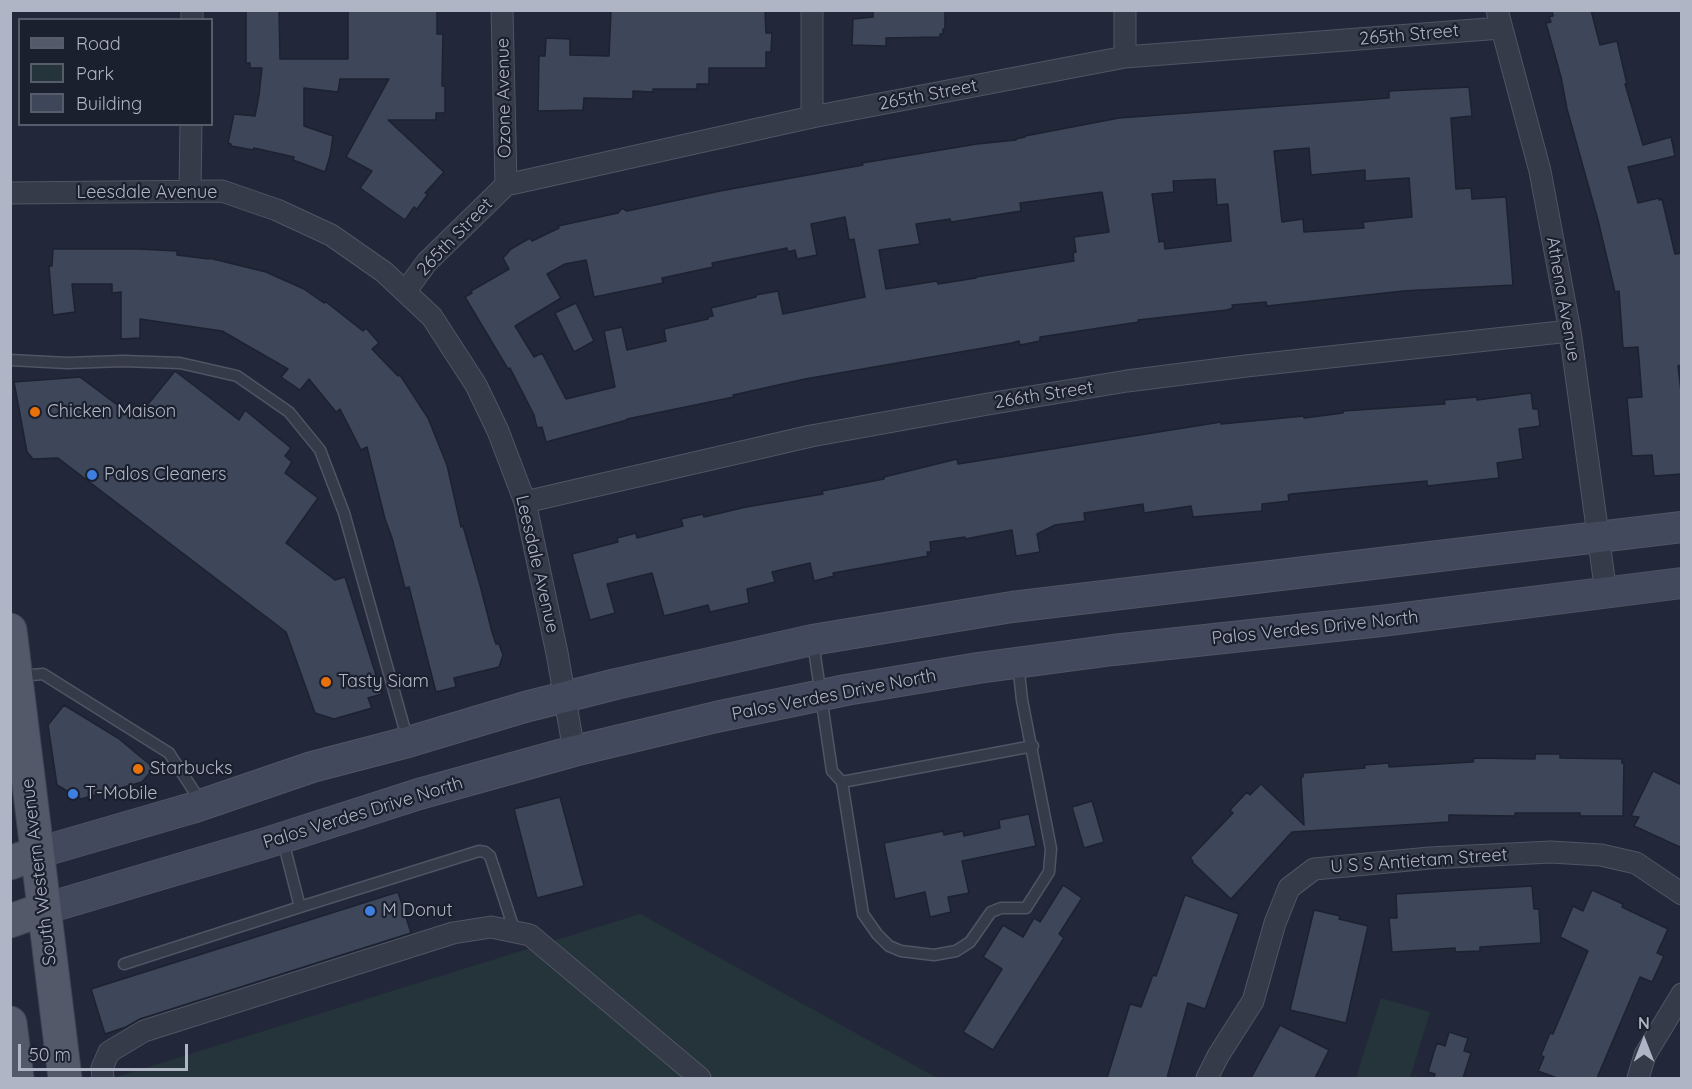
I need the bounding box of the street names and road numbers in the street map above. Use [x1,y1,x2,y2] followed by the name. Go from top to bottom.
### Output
[1358,20,1460,50] street label: 265th Street
[492,38,516,158] street label: Ozone Avenue
[877,75,979,115] street label: 265th Street
[77,182,217,204] street label: Leesdale Avenue
[413,194,497,280] street label: 265th Street
[1541,235,1585,363] street label: Athena Avenue
[993,377,1095,413] street label: 266th Street
[511,493,563,635] street label: Leesdale Avenue
[1210,606,1420,650] street label: Palos Verdes Drive North
[730,665,938,725] street label: Palos Verdes Drive North
[260,772,466,854] street label: Palos Verdes Drive North
[17,777,61,967] street label: South Western Avenue
[1330,844,1508,878] street label: U S S Antietam Street

